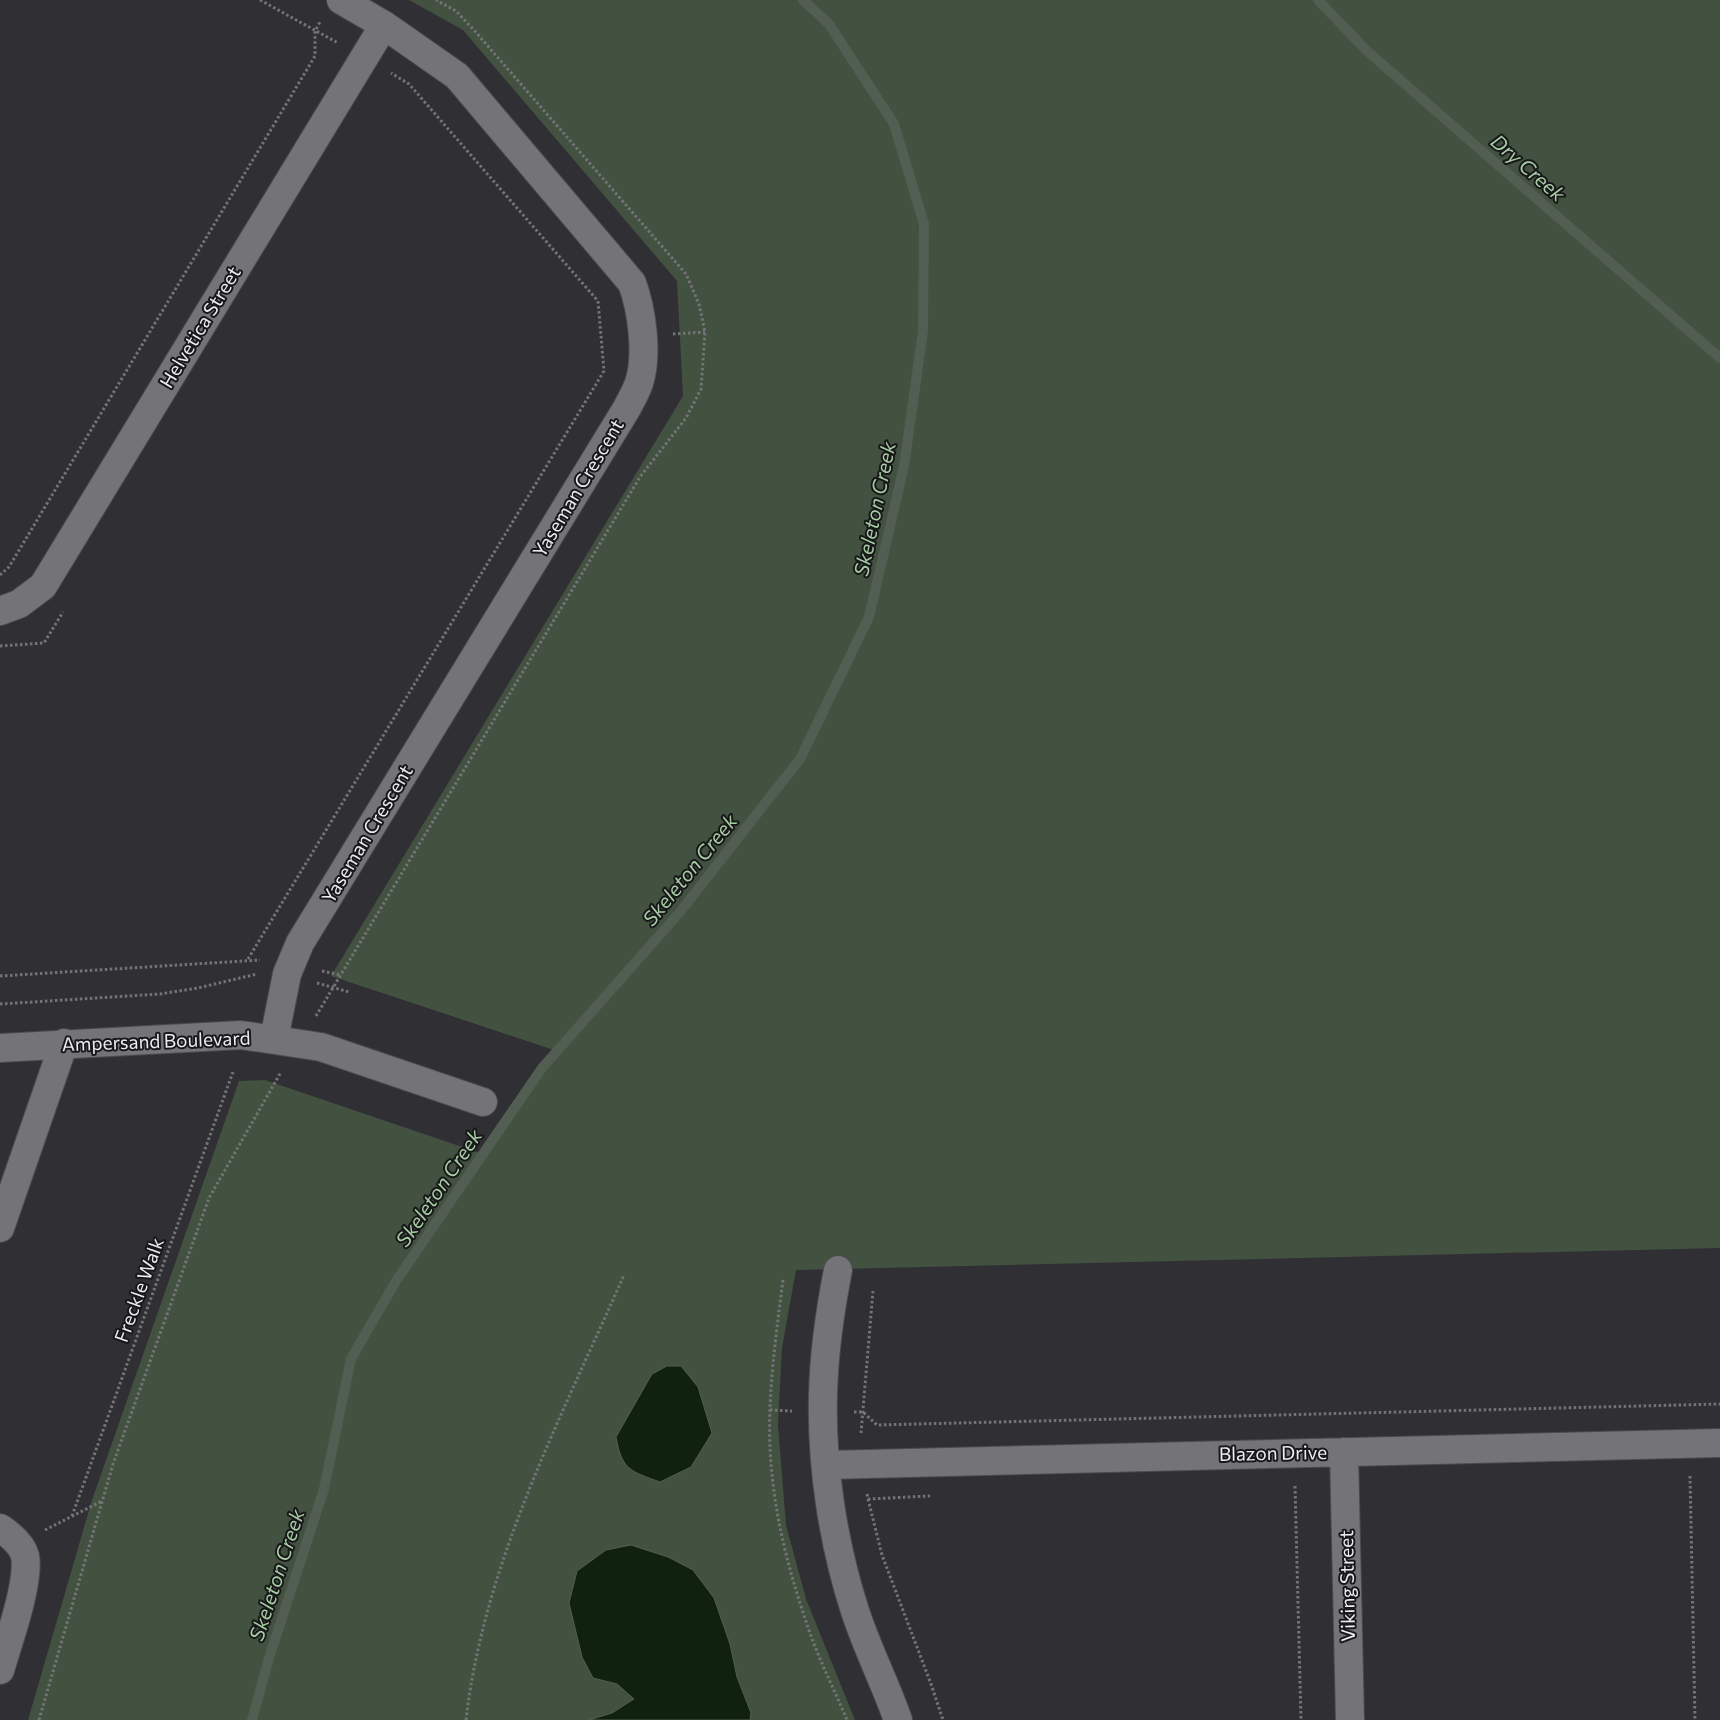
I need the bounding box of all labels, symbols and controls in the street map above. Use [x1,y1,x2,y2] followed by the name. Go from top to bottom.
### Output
[1487,129,1571,207] water label: Dry Creek
[154,262,245,392] street label: Helvetica Street
[527,414,628,561] street label: Yaseman Crescent
[848,438,900,578] water label: Skeleton Creek
[316,760,417,907] street label: Yaseman Crescent
[637,808,742,930] water label: Skeleton Creek
[61,1026,251,1055] street label: Ampersand Boulevard
[390,1123,487,1251] water label: Skeleton Creek
[109,1234,168,1345] street label: Freckle Walk
[1219,1440,1327,1465] street label: Blazon Drive
[244,1505,309,1643] water label: Skeleton Creek
[1334,1530,1359,1642] street label: Viking Street

